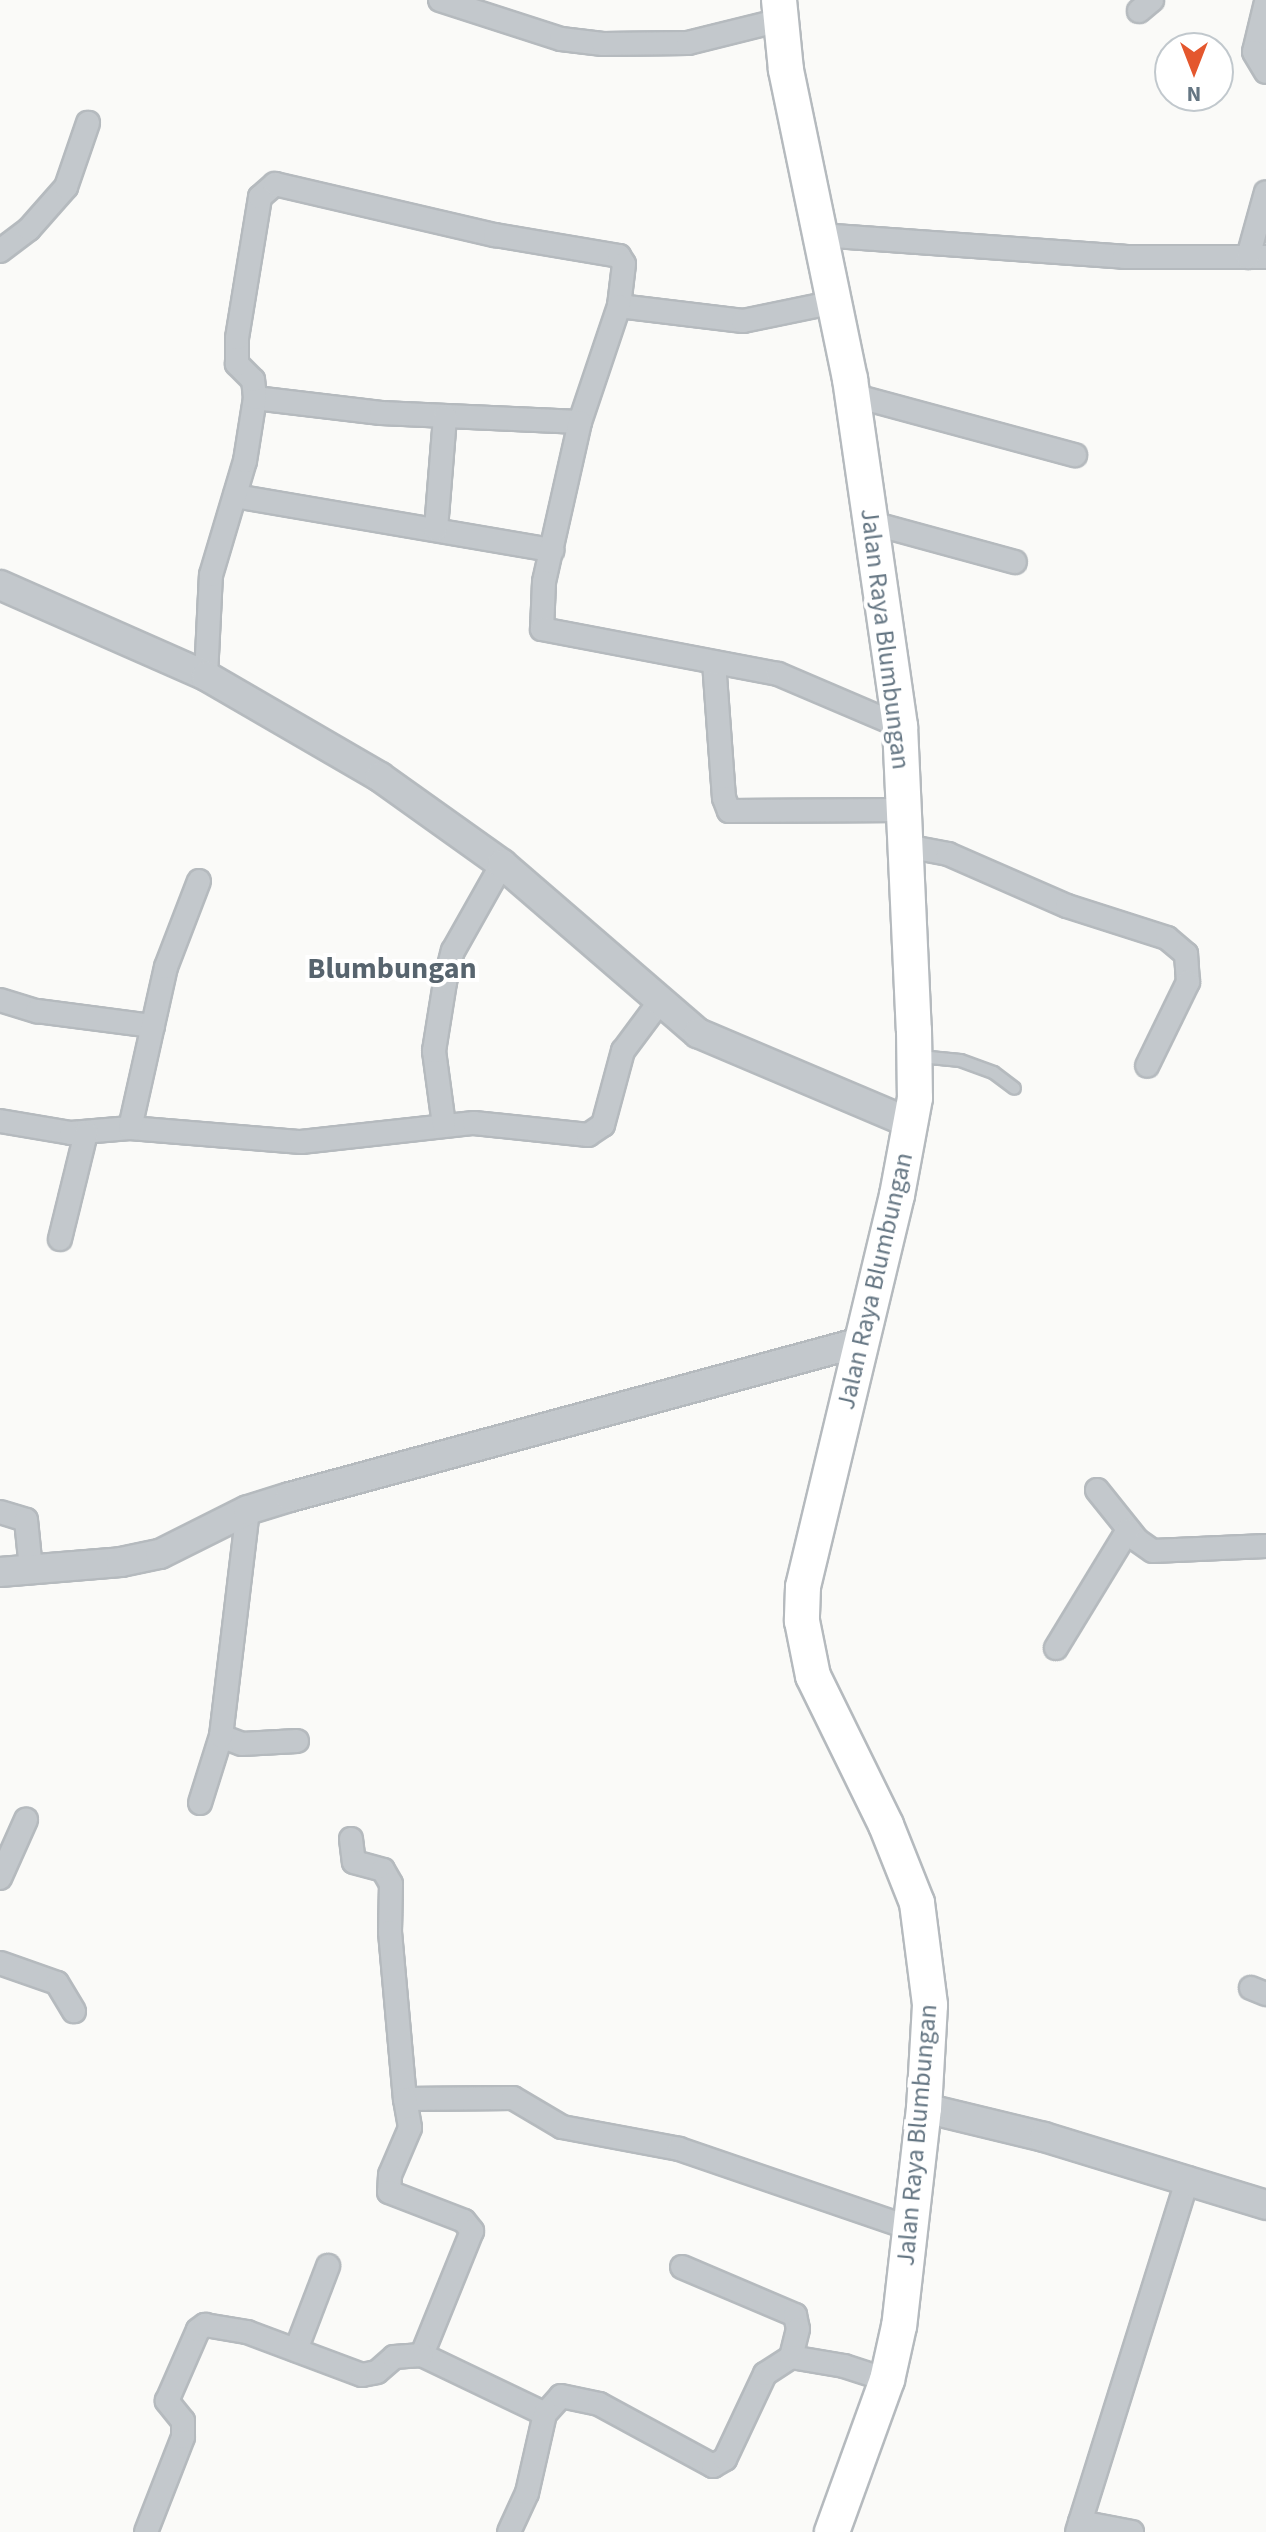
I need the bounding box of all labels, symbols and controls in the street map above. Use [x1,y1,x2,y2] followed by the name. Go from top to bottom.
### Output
[1154,32,1234,112] north arrow
[1187,78,1201,110] text: N
[854,507,916,771] street label: Jalan Raya Blumbungan
[307,951,477,987] district label: Blumbungan
[830,1149,920,1413] street label: Jalan Raya Blumbungan
[890,2003,944,2267] street label: Jalan Raya Blumbungan

